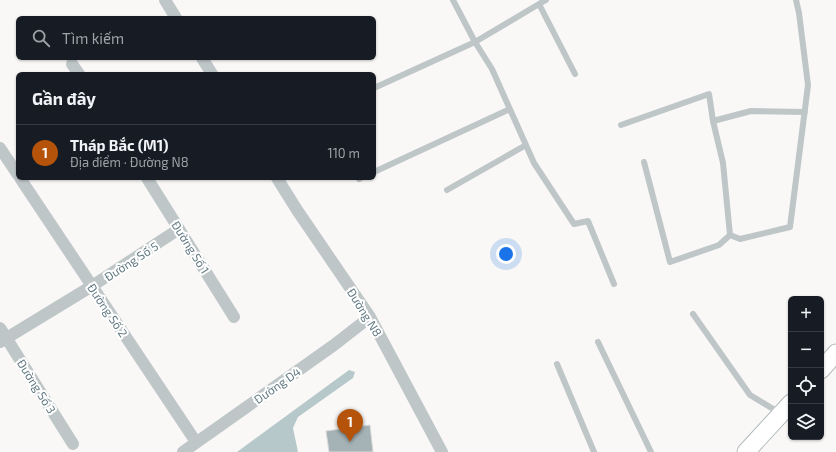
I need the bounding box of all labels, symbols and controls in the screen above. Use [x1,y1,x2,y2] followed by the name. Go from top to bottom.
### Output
[16,16,376,60] search box
[30,27,52,49] icon: search
[62,29,124,47] text: Tìm kiếm
[32,88,96,108] text: Gần đây
[70,136,169,154] text: Tháp Bắc (M1)
[42,145,48,161] text: 1
[328,145,360,161] text: 110 m
[70,154,189,170] text: Địa điểm · Đường N8
[169,218,213,276] street label: Đường Số 1
[102,238,160,284] street label: Đường Số 5
[496,244,516,264] your location
[85,281,131,340] street label: Đường Số 2
[345,285,385,339] street label: Đường N8
[788,296,824,440] map controls
[788,296,824,332] button: +
[788,332,824,368] button: −
[15,356,59,416] street label: Đường Số 3
[251,364,303,406] street label: Đường D4
[788,368,824,404] button: locate
[788,404,824,440] button: layers
[337,409,363,442] pin: 1

